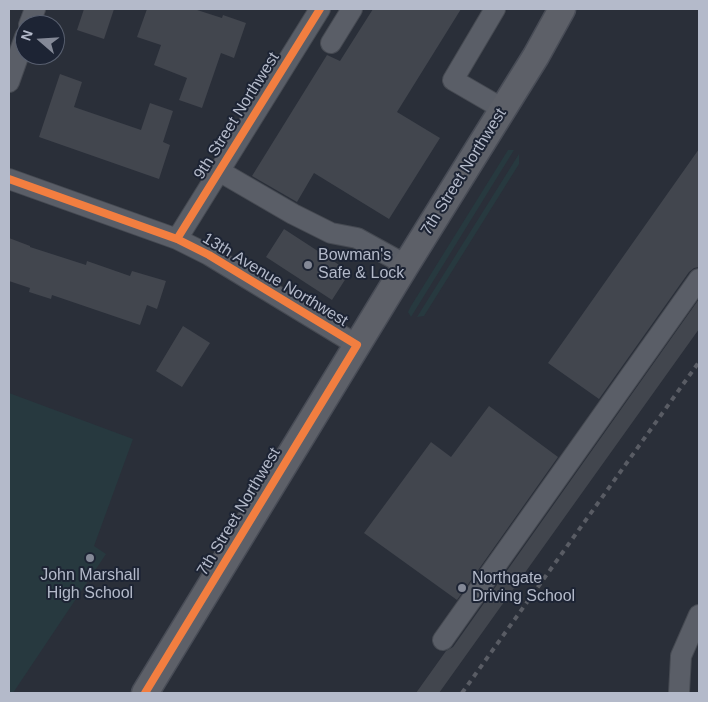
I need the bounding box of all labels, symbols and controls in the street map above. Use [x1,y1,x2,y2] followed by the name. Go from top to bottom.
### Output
[15,15,65,65] north arrow
[18,28,36,43] text: N
[190,49,284,183] street label: 9th Street Northwest
[417,105,511,239] street label: 7th Street Northwest
[199,229,351,331] street label: 13th Avenue Northwest
[318,246,404,284] place label: Bowman's Safe & Lock
[302,259,314,271] marker: Bowman's Safe & Lock
[193,445,285,579] street label: 7th Street Northwest
[84,552,96,564] marker: John Marshall High School
[40,566,140,604] place label: John Marshall High School
[472,569,575,607] place label: Northgate Driving School
[456,582,468,594] marker: Northgate Driving School

